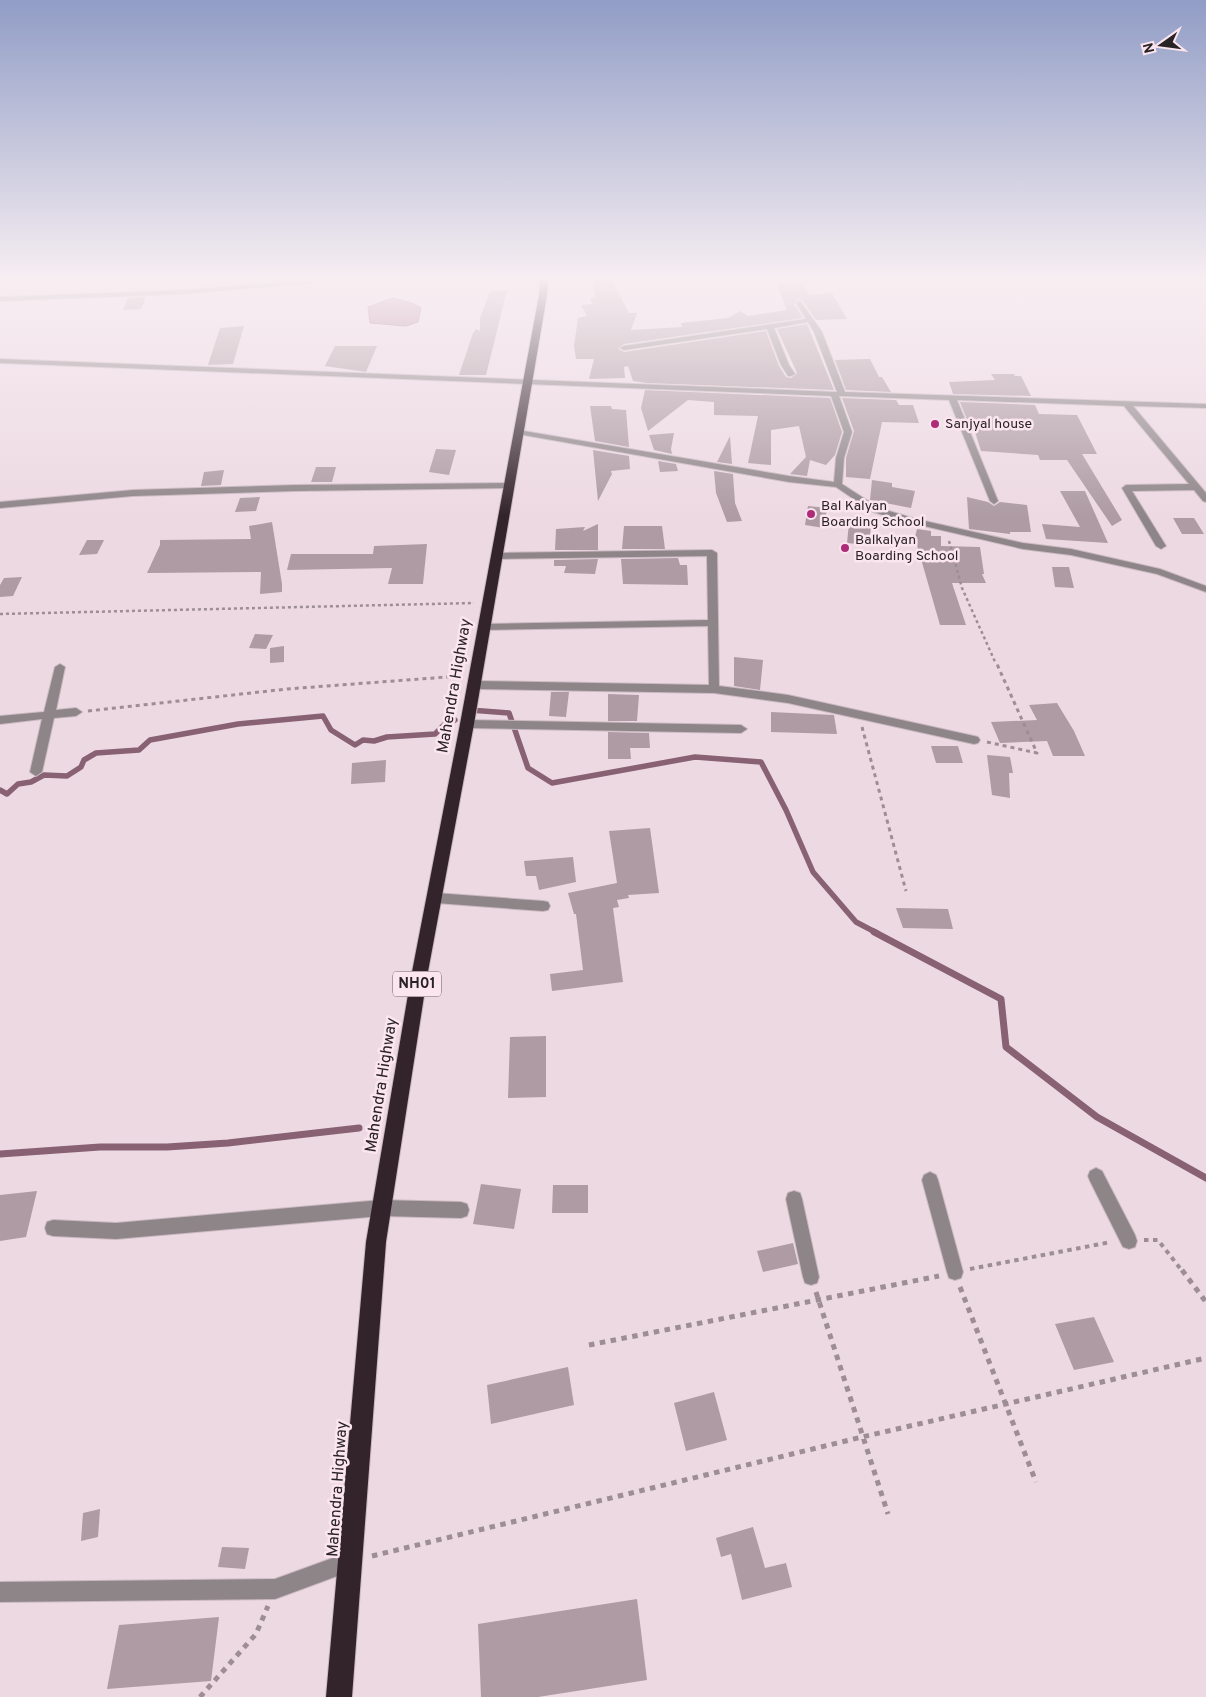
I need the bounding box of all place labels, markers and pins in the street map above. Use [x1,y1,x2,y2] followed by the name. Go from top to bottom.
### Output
[945,416,1032,433] place label: Sanjyal house
[929,418,941,430] marker: Sanjyal house
[821,498,924,531] place label: Bal Kalyan Boarding School
[805,508,817,520] marker: Bal Kalyan Boarding School
[855,532,958,565] place label: Balkalyan Boarding School
[839,542,851,554] marker: Balkalyan Boarding School

